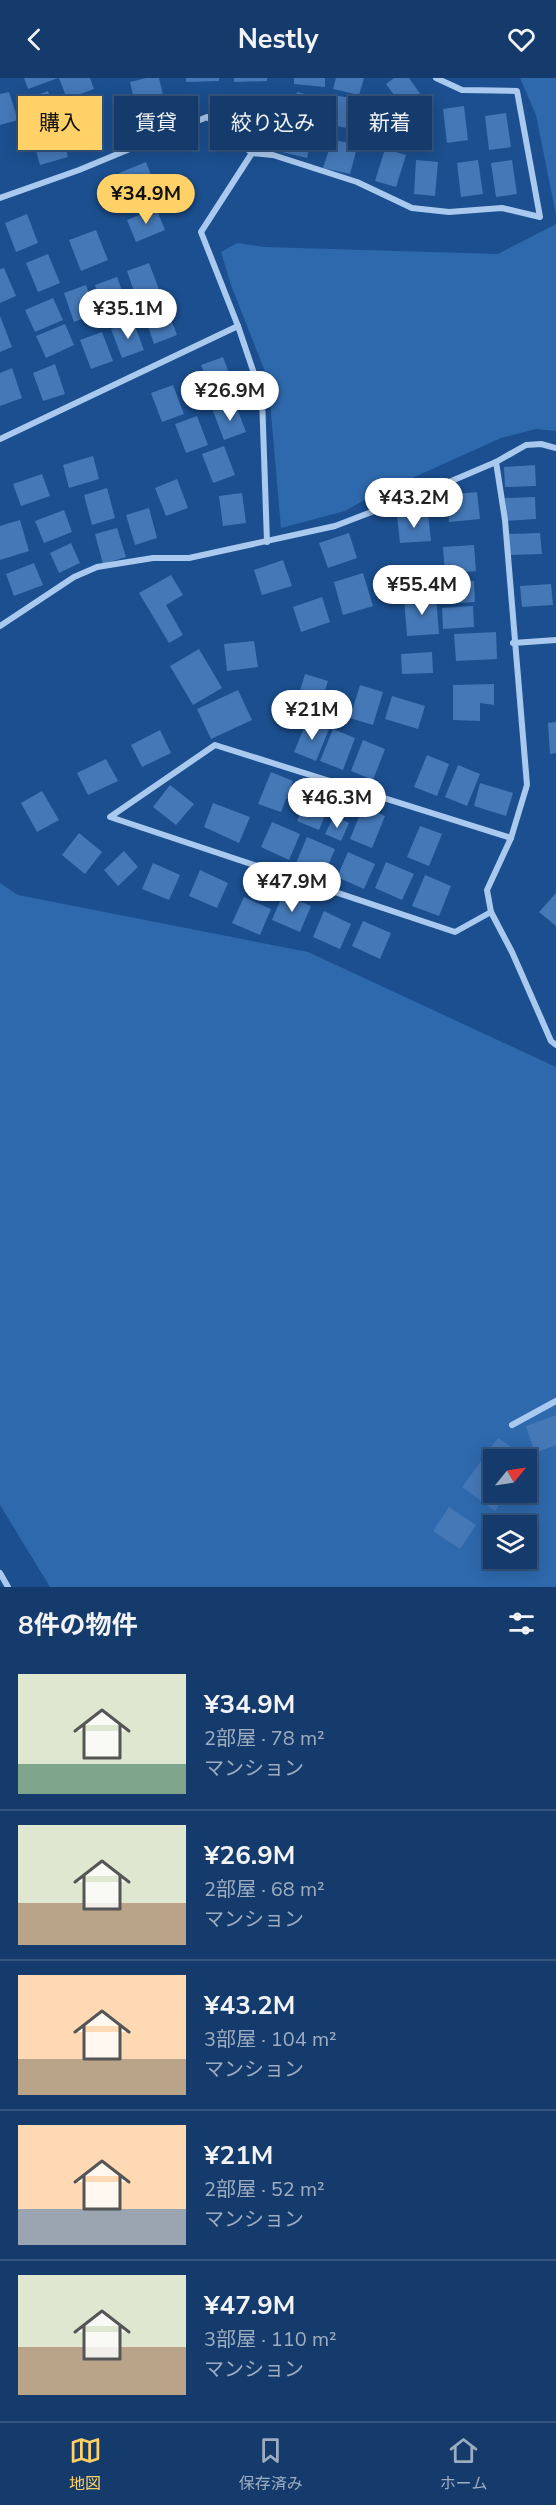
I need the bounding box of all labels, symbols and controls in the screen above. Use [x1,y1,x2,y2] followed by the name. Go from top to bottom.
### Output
[238,21,318,58] text: Nestly
[18,23,51,56] icon: back
[505,23,538,56] icon: heart
[18,96,102,150] chip: 購入
[114,96,198,150] chip: 賃貸
[210,96,336,150] chip: 絞り込み
[348,96,432,150] chip: 新着
[97,174,195,225] pin: ¥34.9M
[111,180,181,207] text: ¥34.9M
[79,289,177,340] pin: ¥35.1M
[93,295,163,322] text: ¥35.1M
[181,371,279,422] pin: ¥26.9M
[195,377,265,404] text: ¥26.9M
[365,478,463,529] pin: ¥43.2M
[379,484,449,511] text: ¥43.2M
[373,565,471,616] pin: ¥55.4M
[387,571,457,598] text: ¥55.4M
[276,690,348,741] pin: ¥21M
[285,696,339,723] text: ¥21M
[288,778,386,829] pin: ¥46.3M
[302,784,372,811] text: ¥46.3M
[243,862,341,913] pin: ¥47.9M
[257,868,327,895] text: ¥47.9M
[483,1449,537,1503] north arrow
[483,1449,537,1569] map controls
[483,1515,537,1569] button: layers
[505,1607,538,1640] icon: filters
[18,1608,138,1643] text: 8件の物件
[204,1687,295,1722] text: ¥34.9M
[66,1698,138,1770] icon: home
[204,1725,325,1752] text: 2部屋 · 78 m²
[204,1755,304,1782] text: マンション
[204,1838,295,1873] text: ¥26.9M
[66,1849,138,1921] icon: home
[204,1876,325,1903] text: 2部屋 · 68 m²
[204,1906,304,1933] text: マンション
[204,1988,295,2023] text: ¥43.2M
[66,1999,138,2071] icon: home
[204,2026,337,2053] text: 3部屋 · 104 m²
[204,2056,304,2083] text: マンション
[204,2138,273,2173] text: ¥21M
[66,2149,138,2221] icon: home
[204,2176,325,2203] text: 2部屋 · 52 m²
[204,2206,304,2233] text: マンション
[204,2288,295,2323] text: ¥47.9M
[66,2299,138,2371] icon: home
[204,2326,337,2353] text: 3部屋 · 110 m²
[204,2356,304,2383] text: マンション
[69,2434,102,2495] tab: 地図
[239,2434,303,2495] tab: 保存済み
[440,2434,487,2495] tab: ホーム

